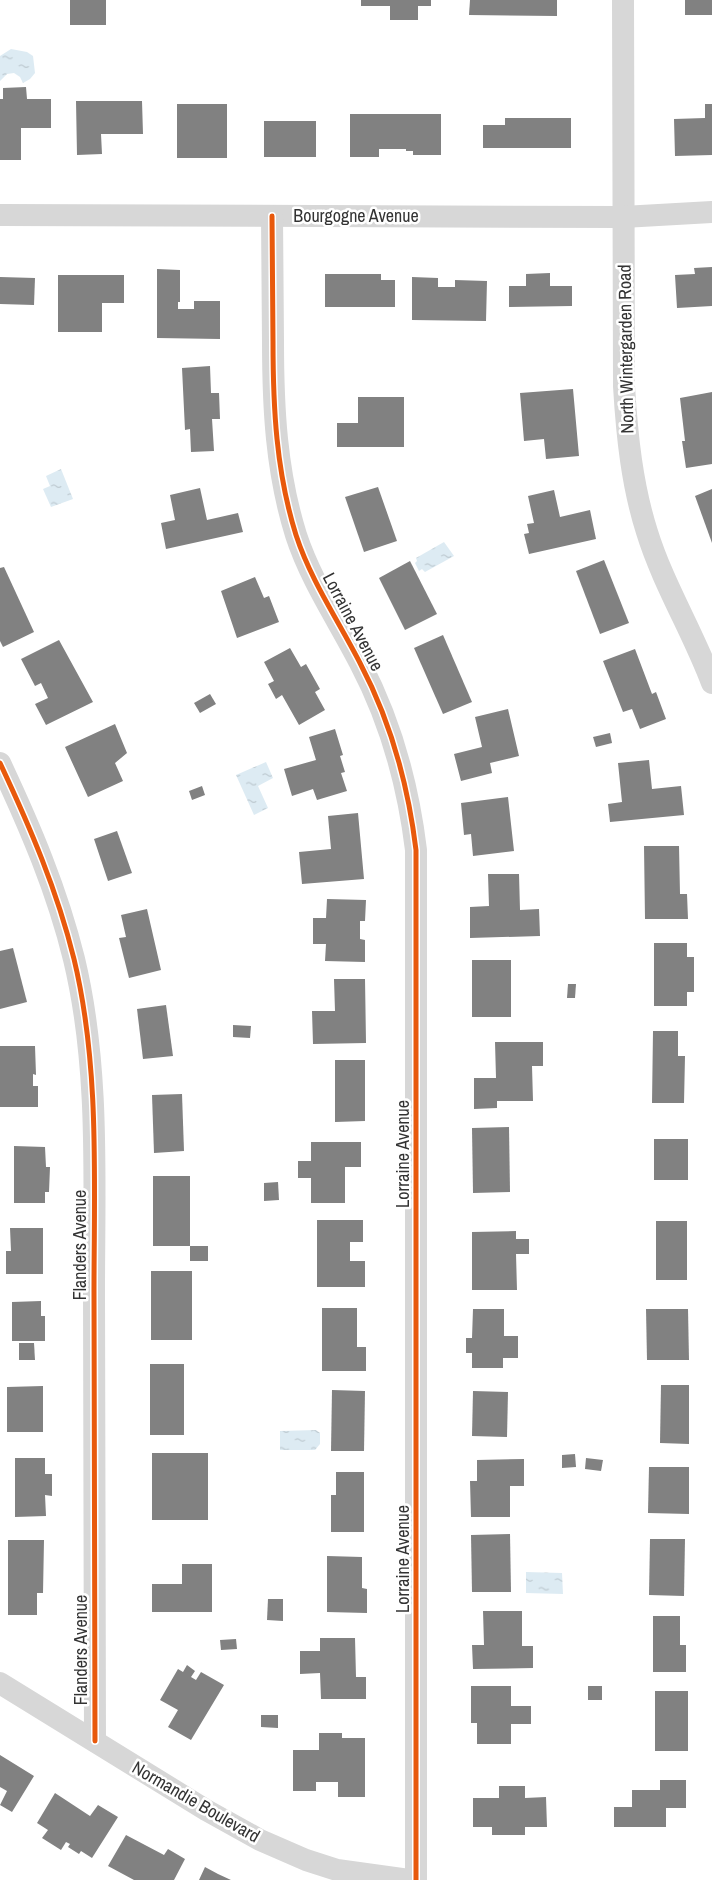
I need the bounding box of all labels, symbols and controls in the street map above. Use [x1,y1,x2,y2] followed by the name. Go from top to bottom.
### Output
[293,203,419,228] street label: Bourgogne Avenue
[612,264,639,434] street label: North Wintergarden Road
[317,568,390,675] street label: Lorraine Avenue
[390,1100,415,1208] street label: Lorraine Avenue
[67,1190,92,1300] street label: Flanders Avenue
[390,1505,415,1613] street label: Lorraine Avenue
[68,1595,93,1705] street label: Flanders Avenue
[128,1755,265,1848] street label: Normandie Boulevard

